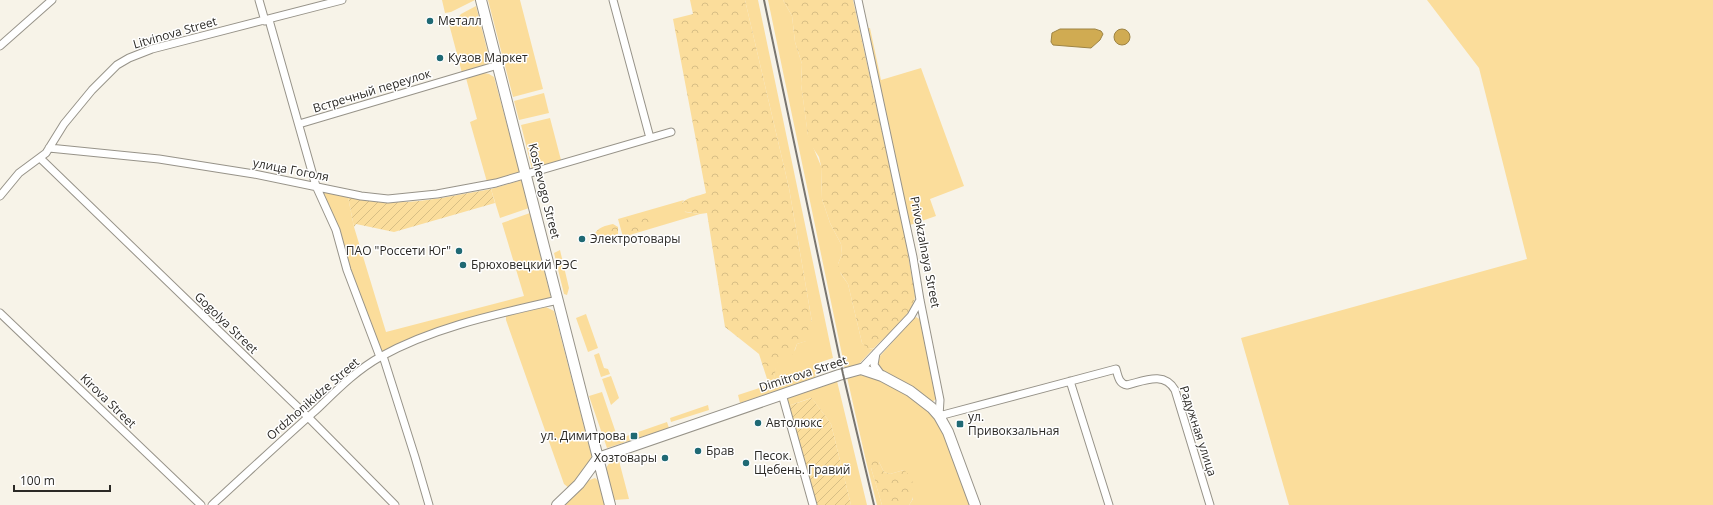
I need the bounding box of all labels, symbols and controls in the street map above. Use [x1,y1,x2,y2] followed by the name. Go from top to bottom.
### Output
[131,12,219,53] street label: Litvinova Street
[438,12,482,29] place label: Металл
[425,16,435,26] marker: Металл
[448,49,528,66] place label: Кузов Маркет
[435,53,445,63] marker: Кузов Маркет
[311,64,434,117] street label: Встречный переулок
[524,141,565,240] street label: Koshevogo Street
[252,154,331,185] street label: улица Гоголя
[906,195,945,309] street label: Privokzalnaya Street
[590,230,681,247] place label: Электротовары
[577,234,587,244] marker: Электротовары
[346,242,451,259] place label: ПАО "Россети Юг"
[454,246,464,256] marker: ПАО "Россети Юг"
[471,256,578,273] place label: Брюховецкий РЭС
[458,260,468,270] marker: Брюховецкий РЭС
[191,288,262,357] street label: Gogolya Street
[757,351,849,396] street label: Dimitrova Street
[263,354,363,444] street label: Ordzhonikidze Street
[77,370,140,432] street label: Kirova Street
[1176,383,1221,478] street label: Радужная улица
[968,408,1059,439] place label: ул. Привокзальная
[766,414,822,431] place label: Автолюкс
[753,418,763,428] marker: Автолюкс
[955,419,965,429] marker: ул. Привокзальная
[541,427,626,444] place label: ул. Димитрова
[629,431,639,441] marker: ул. Димитрова
[706,442,734,459] place label: Брав
[693,446,703,456] marker: Брав
[754,447,850,478] place label: Песок. Щебень. Гравий
[594,449,657,466] place label: Хозтовары
[660,453,670,463] marker: Хозтовары
[741,458,751,468] marker: Песок. Щебень. Гравий
[14,467,110,493] scale bar
[20,472,55,489] text: 100 m

